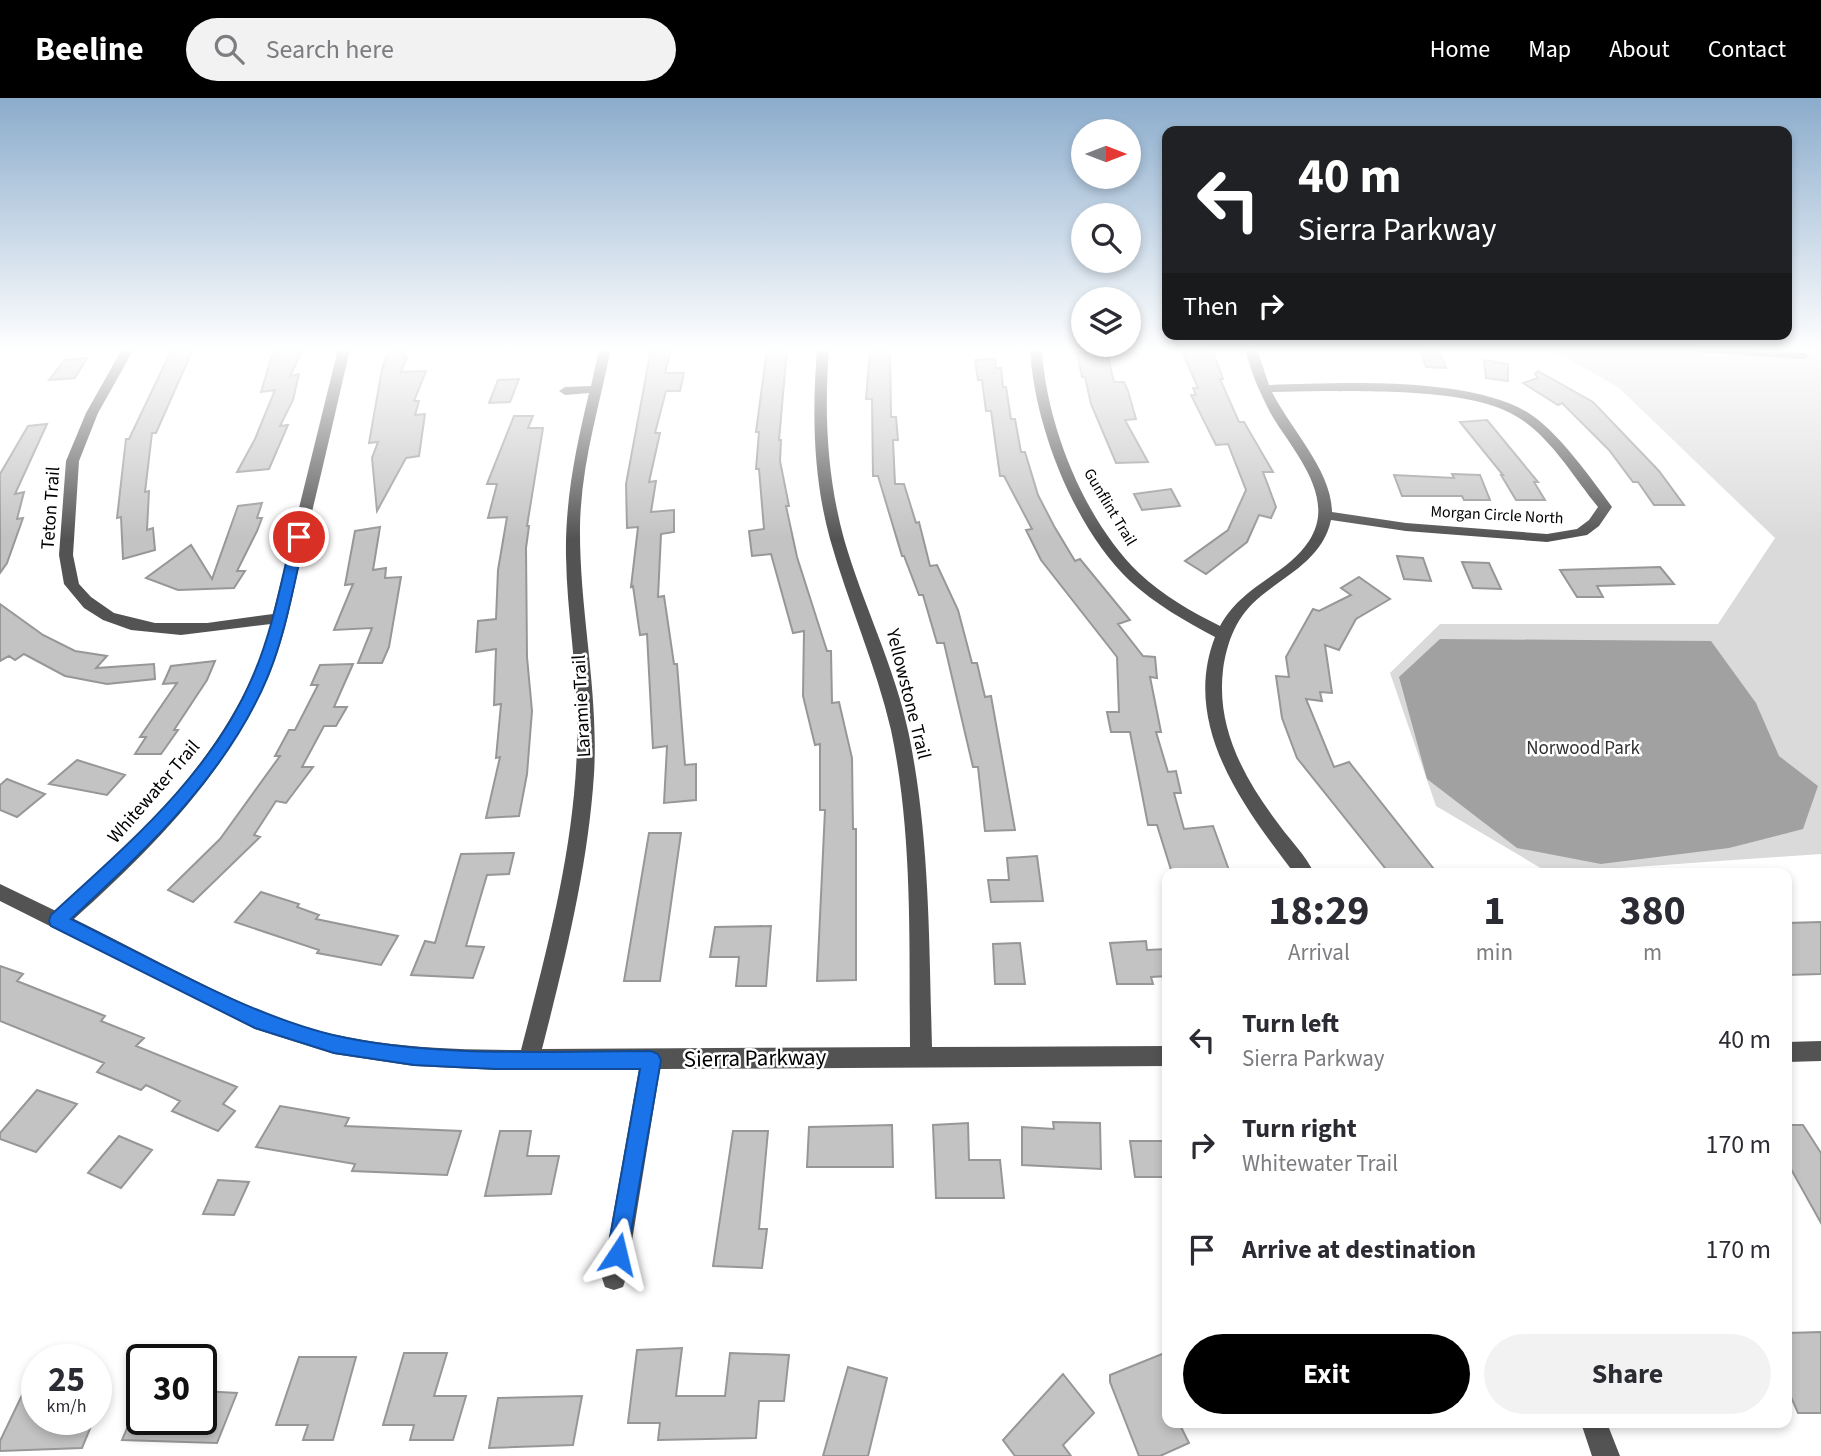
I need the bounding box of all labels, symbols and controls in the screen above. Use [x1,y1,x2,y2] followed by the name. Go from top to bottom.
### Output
[186,18,676,81] search box
[35,26,144,73] text: Beeline
[210,30,248,68] icon: search
[266,31,394,68] text: Search here
[1430,32,1490,67] text: Home
[1528,32,1571,67] text: Map
[1609,32,1670,67] text: About
[1708,32,1786,67] text: Contact
[1071,119,1141,189] north arrow
[1071,119,1141,357] map controls
[1298,142,1402,212] text: 40 m
[1183,154,1274,245] icon: left
[1071,203,1141,273] button: search
[1298,207,1496,253] text: Sierra Parkway
[1071,287,1141,357] button: layers
[1252,287,1290,325] icon: right
[1183,288,1238,325] text: Then
[1078,464,1142,550] street label: Gunflint Trail
[35,465,67,551] street label: Teton Trail
[1430,501,1564,529] street label: Morgan Circle North
[269,507,329,567] pin
[280,518,318,556] icon: arrive
[879,625,937,762] street label: Yellowstone Trail
[566,654,598,758] street label: Laramie Trail
[102,734,207,850] street label: Whitewater Trail
[1526,735,1640,762] park label: Norwood Park
[1268,881,1370,941] text: 18:29
[1483,881,1505,941] text: 1
[1619,881,1686,941] text: 380
[1288,936,1350,969] text: Arrival
[1476,936,1513,969] text: min
[1643,936,1662,969] text: m
[1242,1005,1339,1042] text: Turn left
[1183,1021,1221,1059] icon: left
[1718,1021,1771,1058] text: 40 m
[683,1040,827,1076] street label: Sierra Parkway
[1242,1042,1385,1075] text: Sierra Parkway
[1242,1110,1357,1147] text: Turn right
[1183,1126,1221,1164] icon: right
[1705,1126,1771,1163] text: 170 m
[1242,1147,1398,1180] text: Whitewater Trail
[581,1217,655,1291] position arrow
[1183,1231,1221,1269] icon: arrive
[1242,1231,1476,1268] text: Arrive at destination
[1705,1231,1771,1268] text: 170 m
[1183,1334,1470,1414] button: Exit
[1484,1334,1771,1414] button: Share
[126,1344,217,1435] speed limit sign: 30
[48,1355,85,1405] text: 25
[47,1394,86,1419] text: km/h

